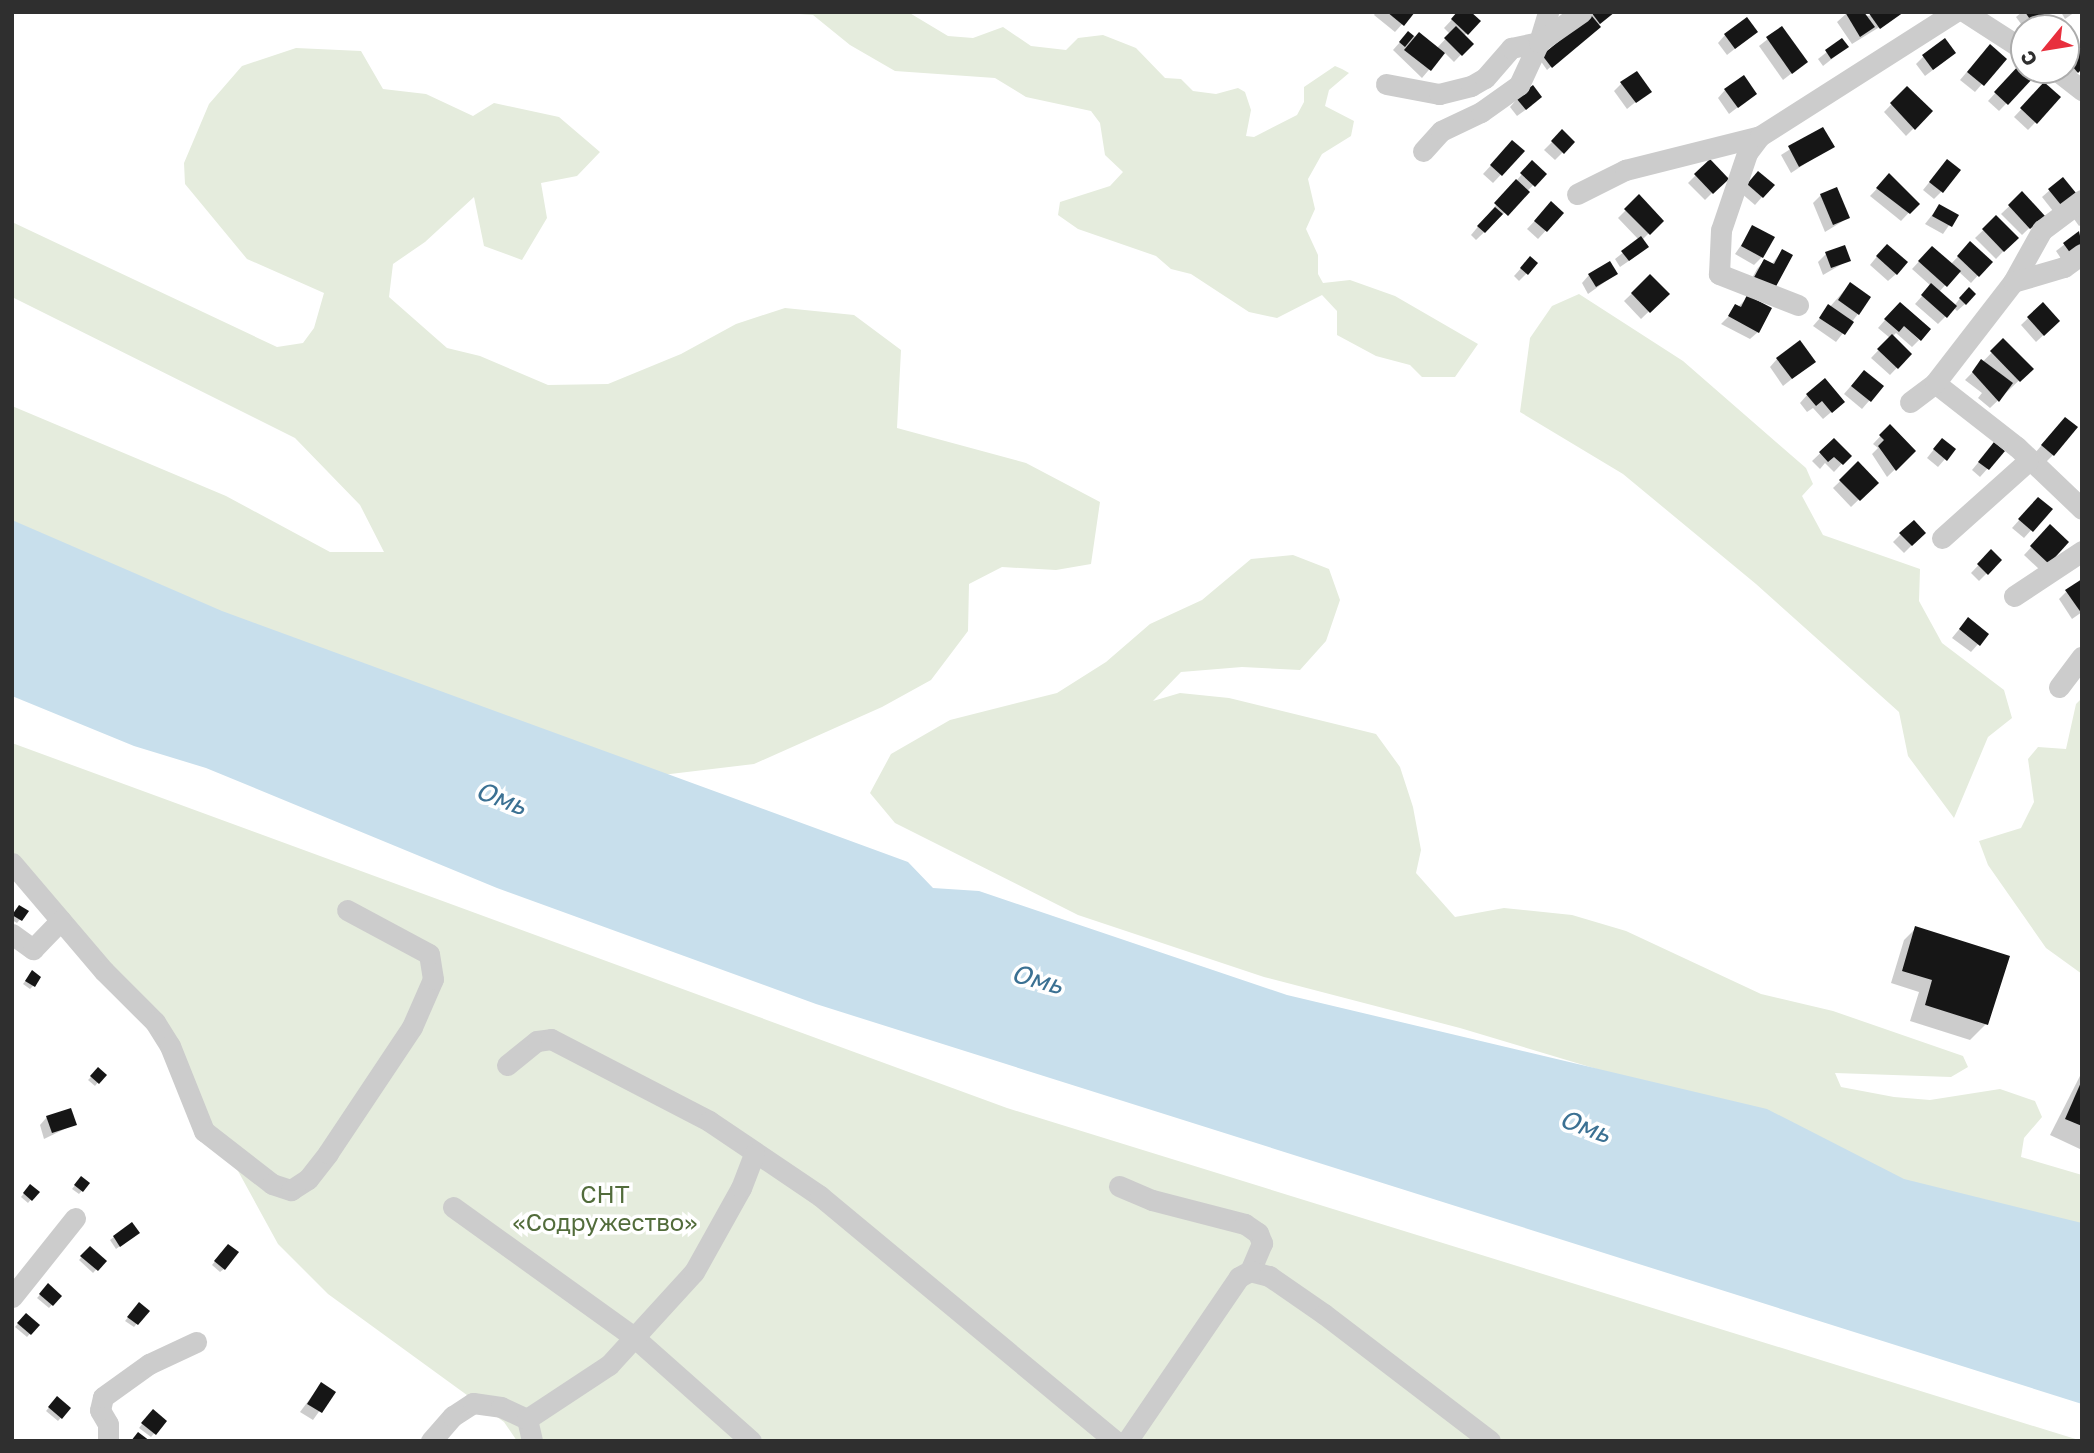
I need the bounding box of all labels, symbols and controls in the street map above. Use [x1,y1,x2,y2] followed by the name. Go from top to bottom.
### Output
[2010,14,2080,84] north arrow
[2015,47,2041,70] text: С
[471,774,531,822] water label: Омь
[1008,957,1066,1001] water label: Омь
[1555,1103,1615,1149] water label: Омь
[513,1180,697,1236] park label: СНТ «Содружество»

